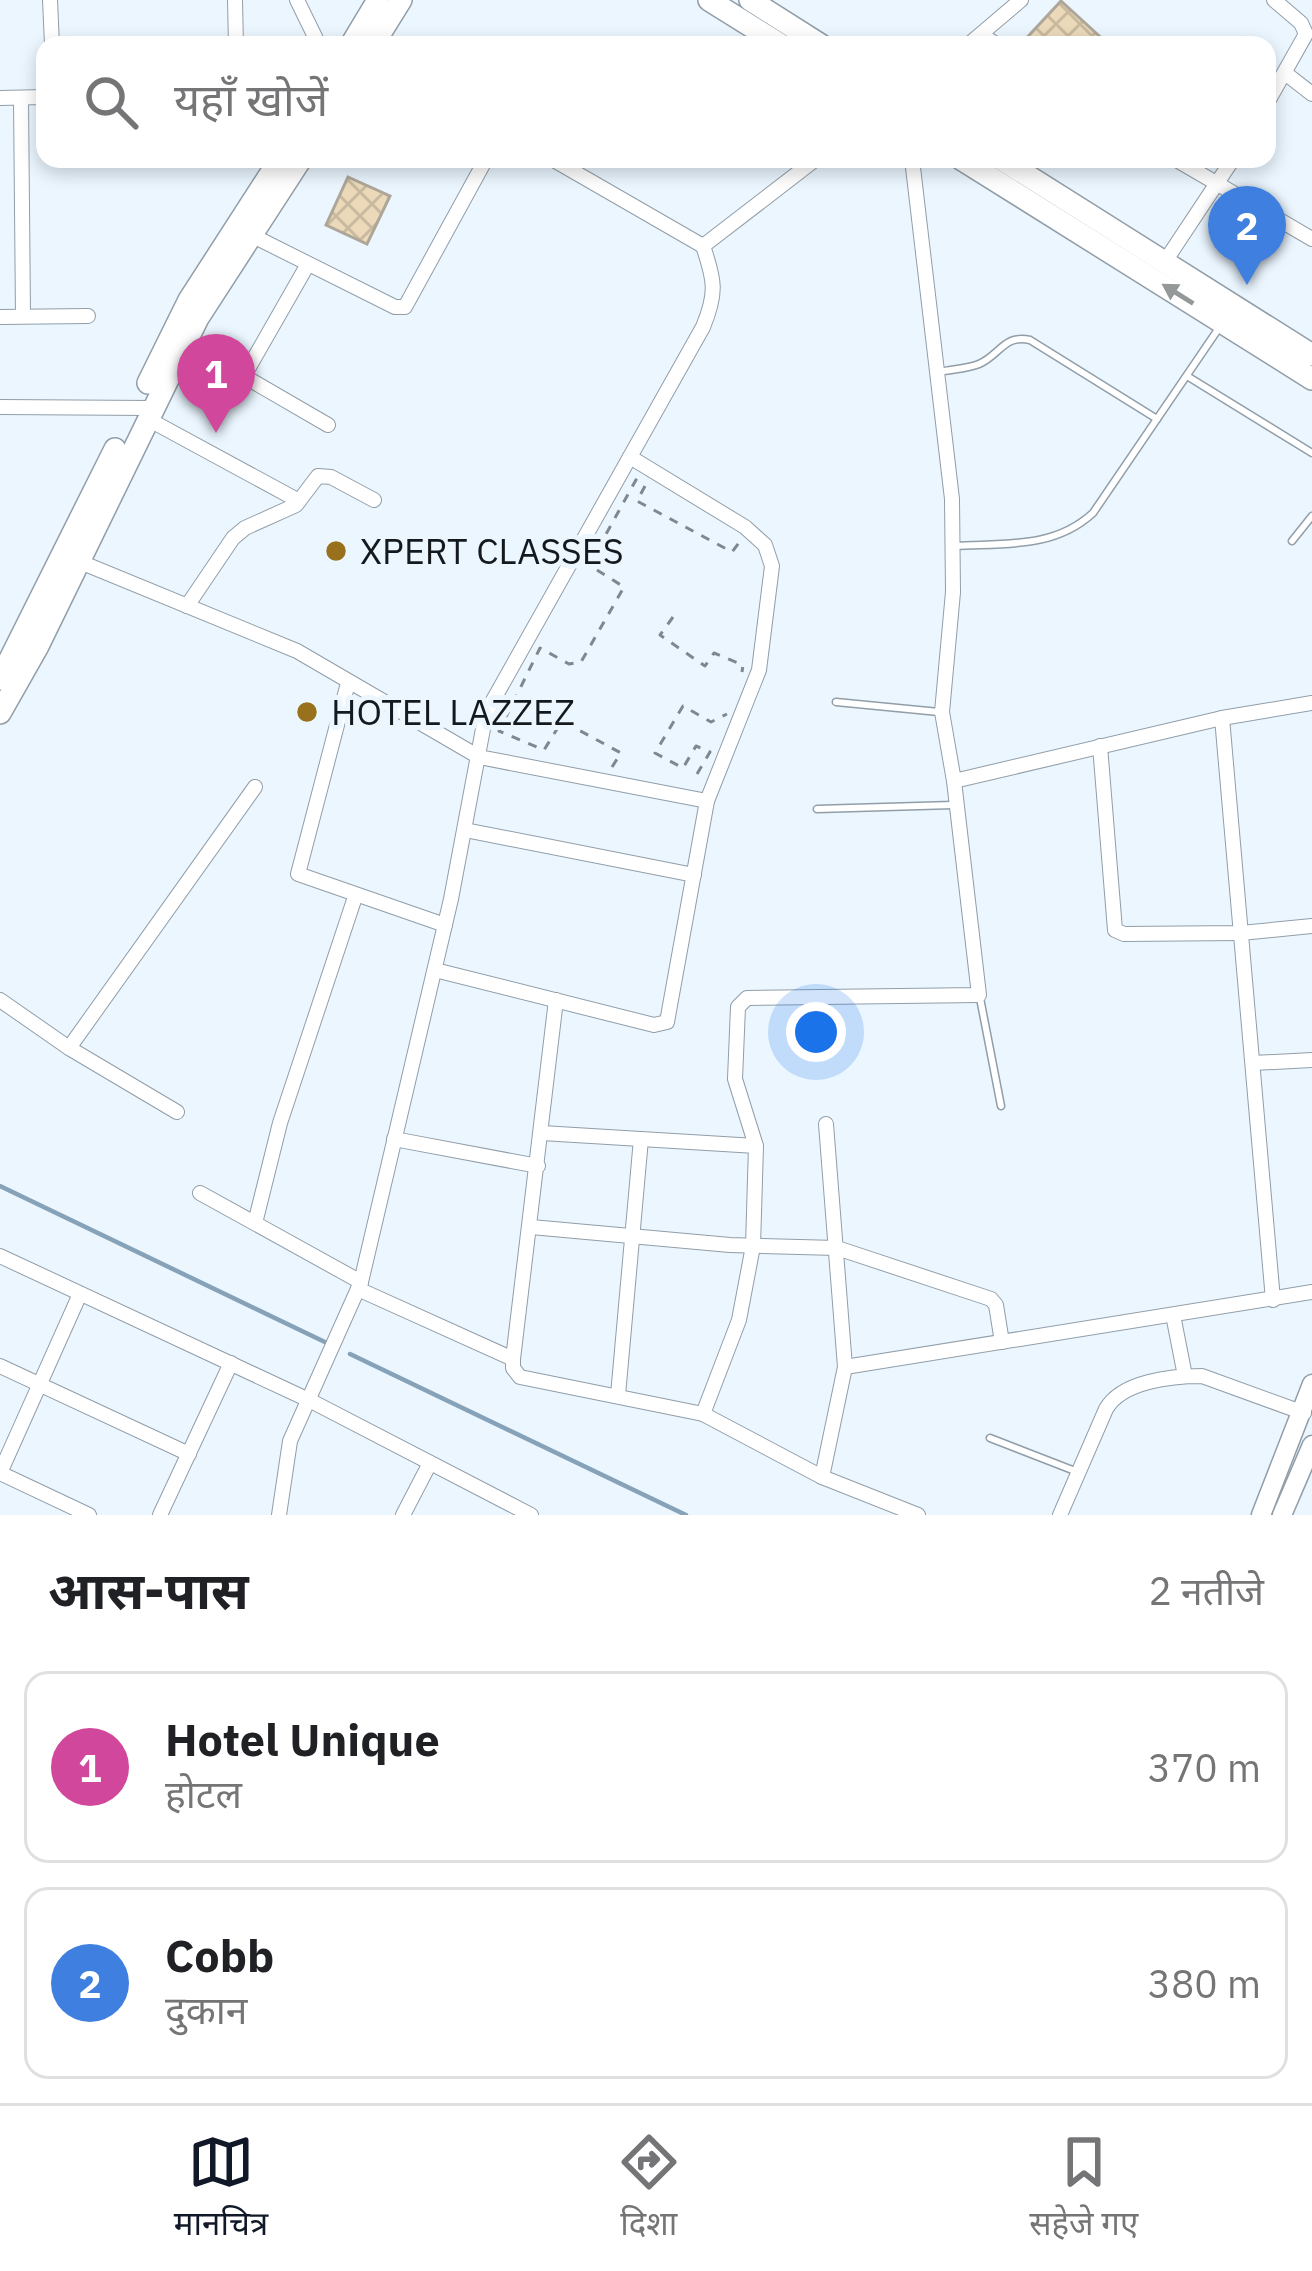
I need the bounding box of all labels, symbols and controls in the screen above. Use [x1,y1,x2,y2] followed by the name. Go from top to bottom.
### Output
[36,36,1276,168] search box
[78,69,144,135] icon: search
[174,70,328,128] text: यहाँ खोजें
[1208,186,1286,285] pin: 2
[1161,284,1194,306] one-way arrow
[177,334,255,433] pin: 1
[360,527,624,574] place label: XPERT CLASSES
[323,538,349,564] marker: XPERT CLASSES
[331,688,575,735] place label: HOTEL LAZZEZ
[294,699,320,725] marker: HOTEL LAZZEZ
[786,1002,846,1062] your location
[48,1557,249,1623] text: आस-पास
[1148,1565,1264,1616] text: 2 नतीजे
[165,1710,440,1768] text: Hotel Unique
[78,1742,102,1793] text: 1
[1148,1742,1261,1793] text: 370 m
[165,1768,242,1819] text: होटल
[165,1926,274,1984] text: Cobb
[78,1958,102,2009] text: 2
[1148,1958,1261,2009] text: 380 m
[165,1984,247,2035] text: दुकान
[174,2129,268,2248] tab: मानचित्र
[616,2129,682,2248] tab: दिशा
[1029,2129,1138,2248] tab: सहेजे गए

